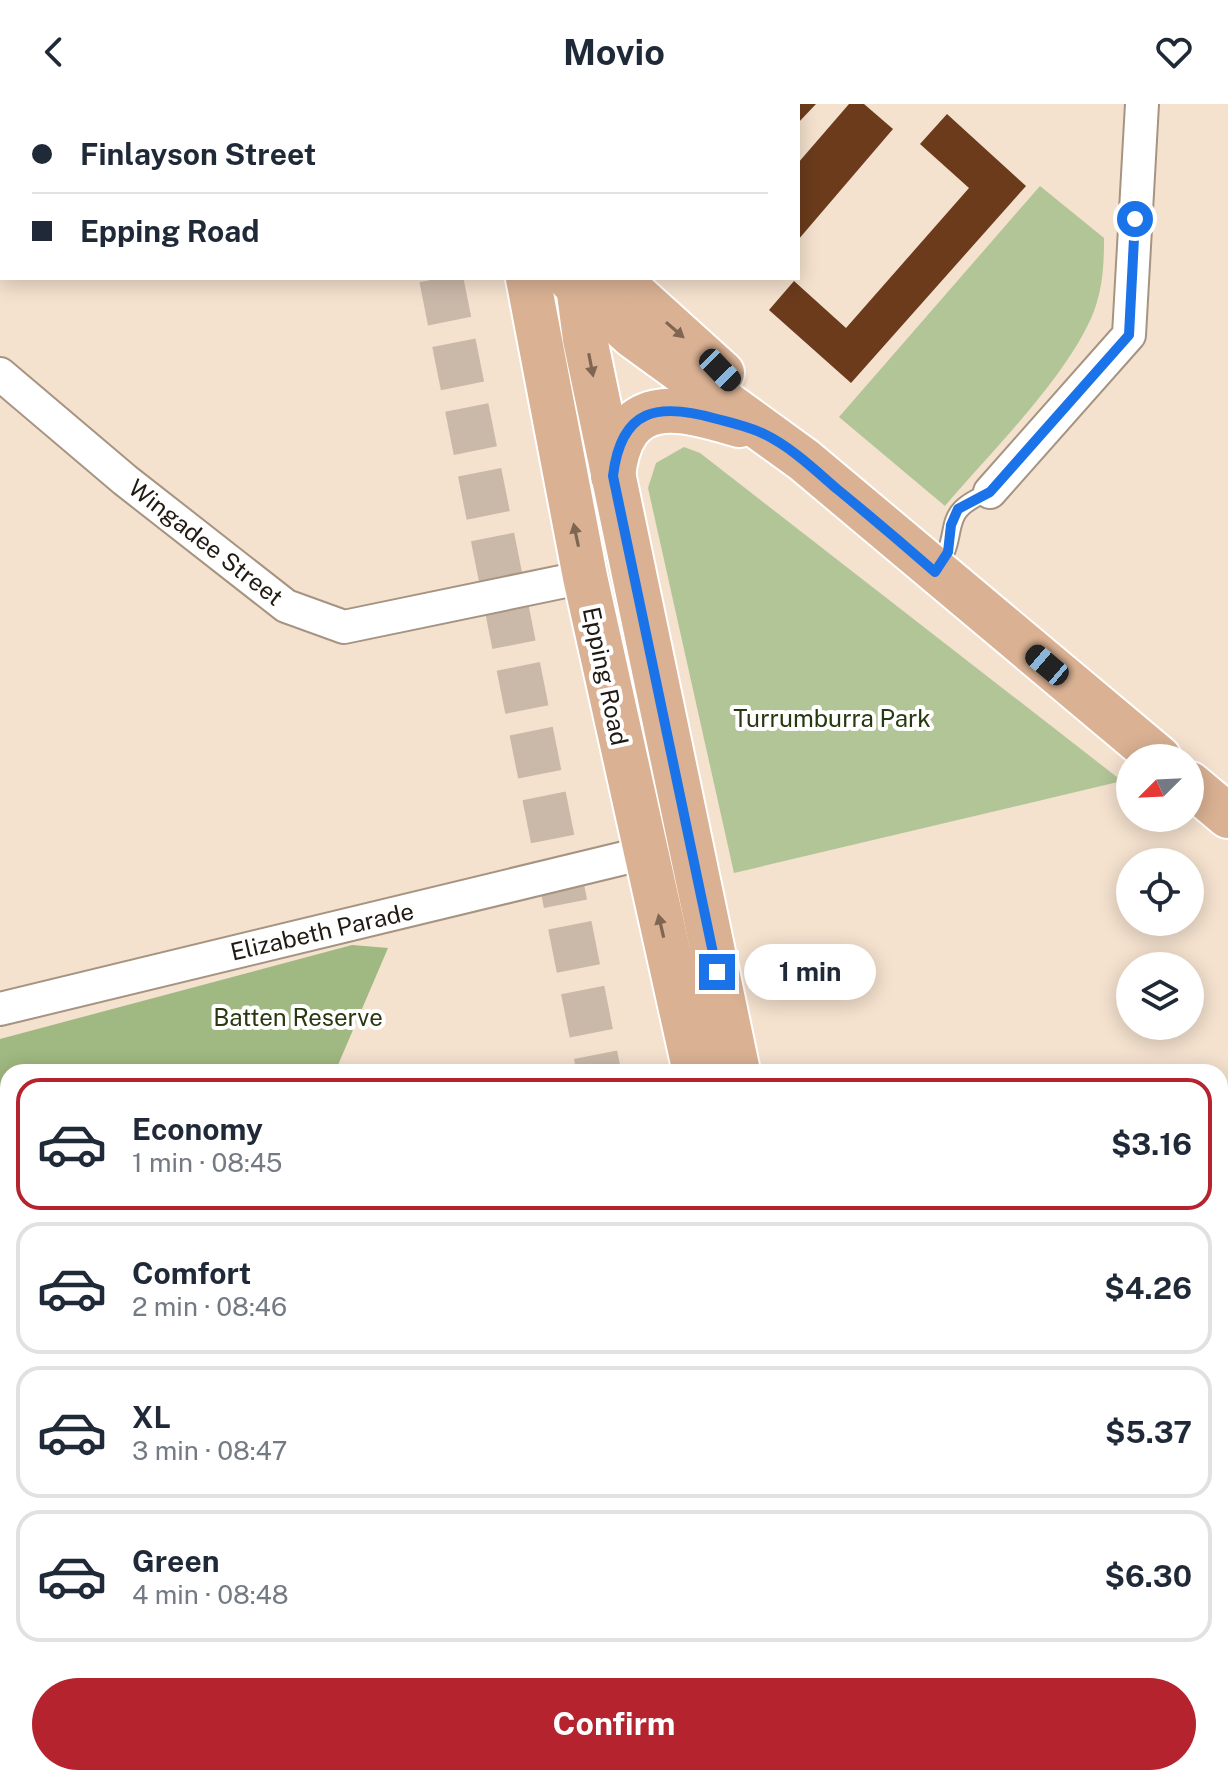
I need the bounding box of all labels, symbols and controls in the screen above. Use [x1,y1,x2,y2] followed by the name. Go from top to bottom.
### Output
[32,30,76,74] icon: back
[1152,30,1196,74] icon: heart
[563,31,665,73] text: Movio
[80,136,316,172] text: Finlayson Street
[1117,201,1153,237] route start
[80,213,260,249] text: Epping Road
[666,320,685,338] one-way arrow
[695,344,745,396] car
[585,353,597,378] one-way arrow
[123,473,289,611] street label: Wingadee Street
[569,522,582,547] one-way arrow
[578,604,634,748] street label: Epping Road
[1021,640,1073,690] car
[733,704,931,732] park label: Turrumburra Park
[1116,744,1204,832] north arrow
[1116,744,1204,1040] map controls
[1116,848,1204,936] button: locate
[228,896,416,966] street label: Elizabeth Parade
[654,913,667,938] one-way arrow
[745,944,877,1000] callout: 1 min
[1116,952,1204,1040] button: layers
[699,954,735,990] route end
[779,956,841,987] text: 1 min
[213,1003,383,1031] park label: Batten Reserve
[36,1108,108,1180] icon: car
[132,1111,263,1147] text: Economy
[1111,1126,1192,1162] text: $3.16
[132,1147,282,1178] text: 1 min · 08:45
[36,1252,108,1324] icon: car
[132,1255,251,1291] text: Comfort
[1104,1270,1192,1306] text: $4.26
[132,1291,287,1322] text: 2 min · 08:46
[36,1396,108,1468] icon: car
[132,1399,171,1435] text: XL
[1105,1414,1192,1450] text: $5.37
[132,1435,287,1466] text: 3 min · 08:47
[36,1540,108,1612] icon: car
[132,1543,219,1579] text: Green
[1104,1558,1192,1594] text: $6.30
[132,1579,289,1610] text: 4 min · 08:48
[32,1678,1196,1770] button: Confirm

